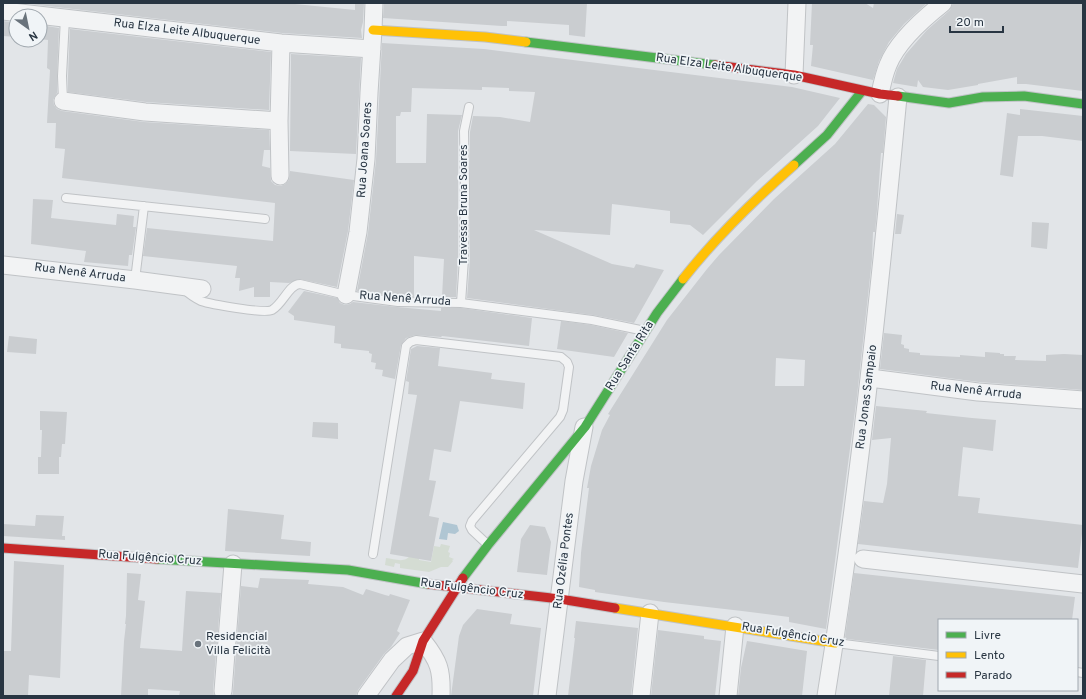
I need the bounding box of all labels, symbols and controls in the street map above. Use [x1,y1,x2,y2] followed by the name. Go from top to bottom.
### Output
[8,8,48,48] north arrow
[950,8,1003,34] scale bar
[113,15,261,49] street label: Rua Elza Leite Albuquerque
[956,15,984,31] text: 20 m
[26,28,40,44] text: N
[655,50,803,86] street label: Rua Elza Leite Albuquerque
[354,101,376,199] street label: Rua Joana Soares
[456,144,472,266] street label: Travessa Bruna Soares
[33,259,127,287] street label: Rua Nenê Arruda
[359,288,451,310] street label: Rua Nenê Arruda
[602,318,658,394] street label: Rua Santa Rita
[853,343,881,450] street label: Rua Jonas Sampaio
[930,378,1022,404] street label: Rua Nenê Arruda
[550,512,578,610] street label: Rua Ozélia Pontes
[98,546,202,570] street label: Rua Fulgêncio Cruz
[419,575,525,603] street label: Rua Fulgêncio Cruz
[740,619,846,651] street label: Rua Fulgêncio Cruz
[938,619,1078,691] legend
[974,628,1001,644] text: Livre
[206,629,271,659] place label: Residencial Villa Felicità
[193,639,203,649] marker: Residencial Villa Felicità
[974,648,1005,664] text: Lento
[974,668,1012,684] text: Parado

